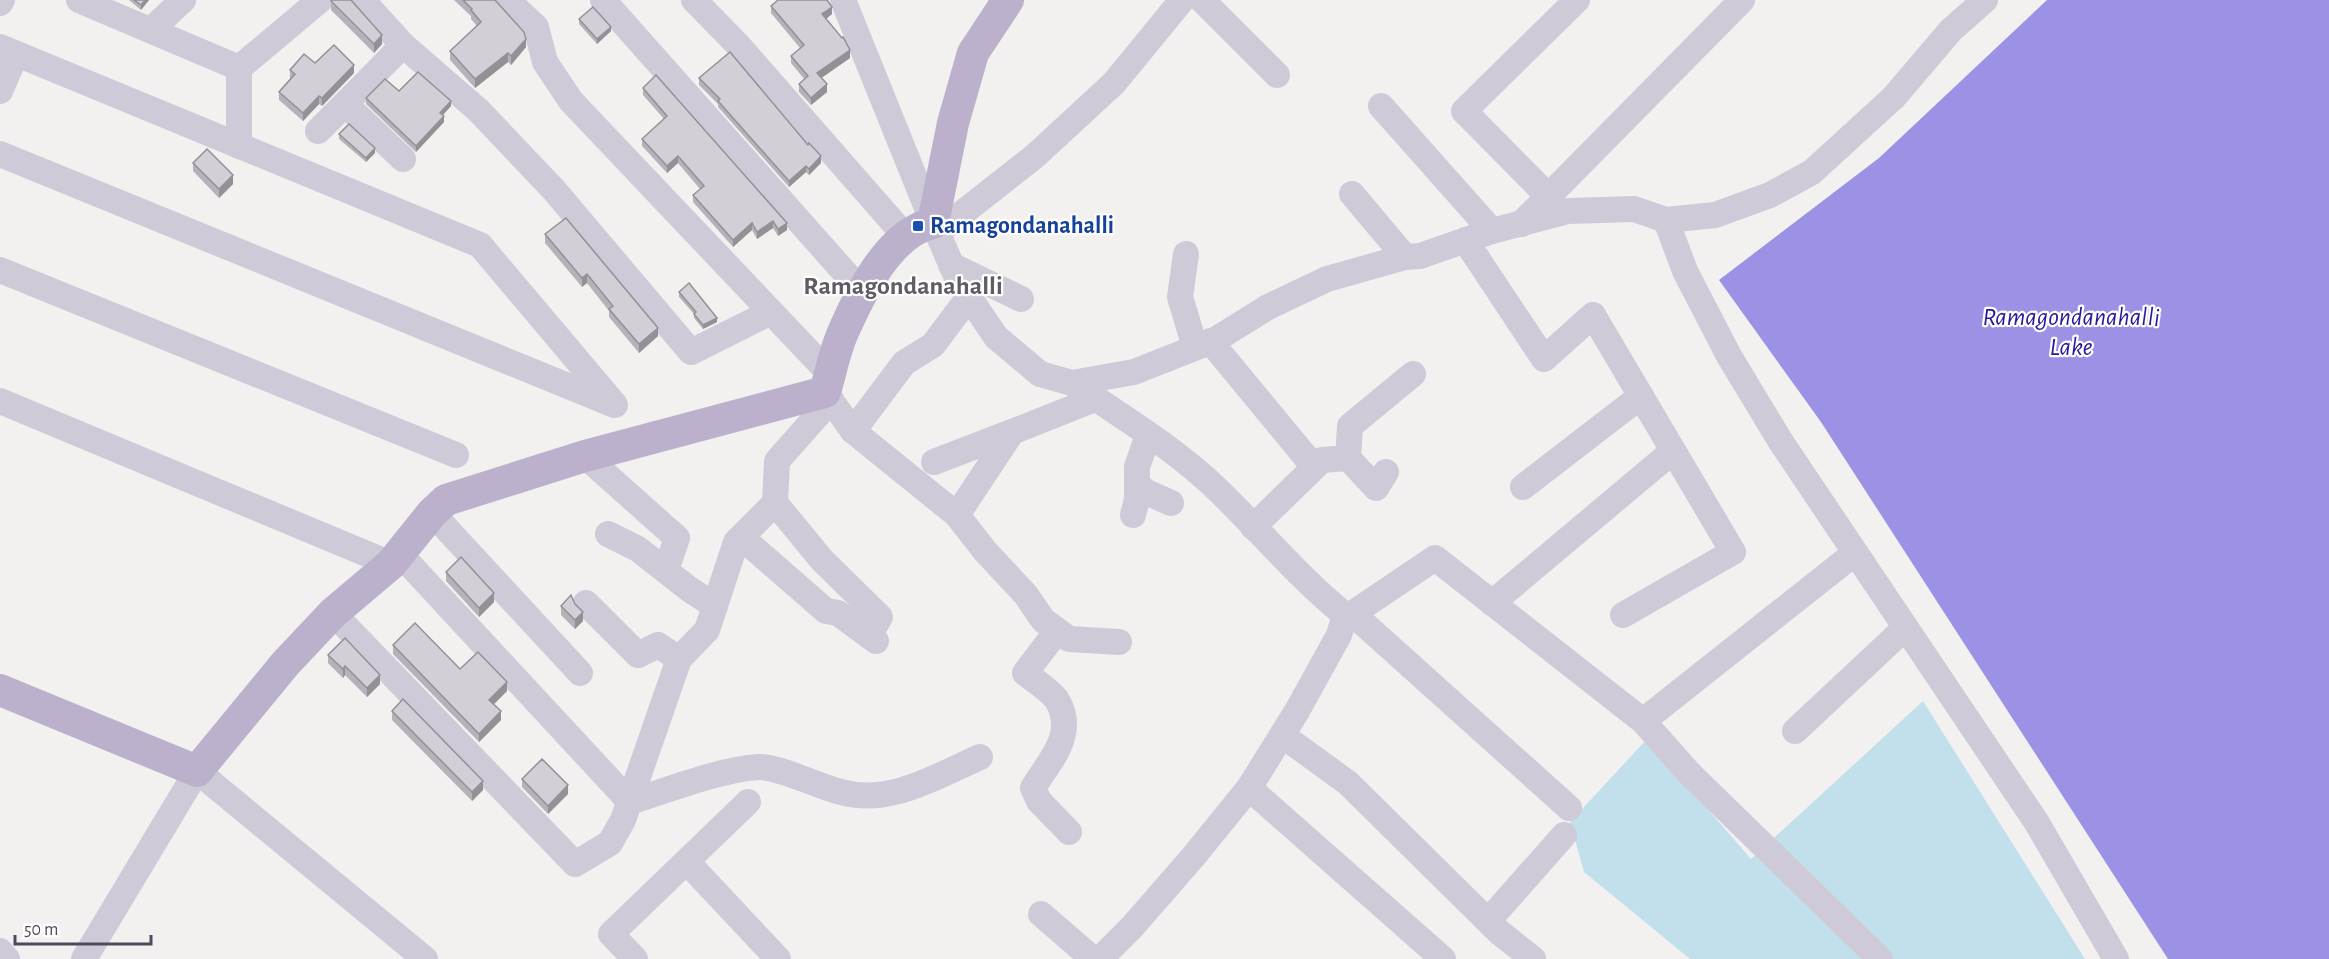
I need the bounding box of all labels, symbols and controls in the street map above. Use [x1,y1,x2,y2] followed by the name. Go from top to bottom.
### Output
[930,214,1114,238] place label: Ramagondanahalli
[911,219,925,233] marker: Ramagondanahalli
[803,273,1003,299] district label: Ramagondanahalli
[1982,304,2160,360] water label: Ramagondanahalli Lake
[15,908,152,946] scale bar
[24,921,58,939] text: 50 m

